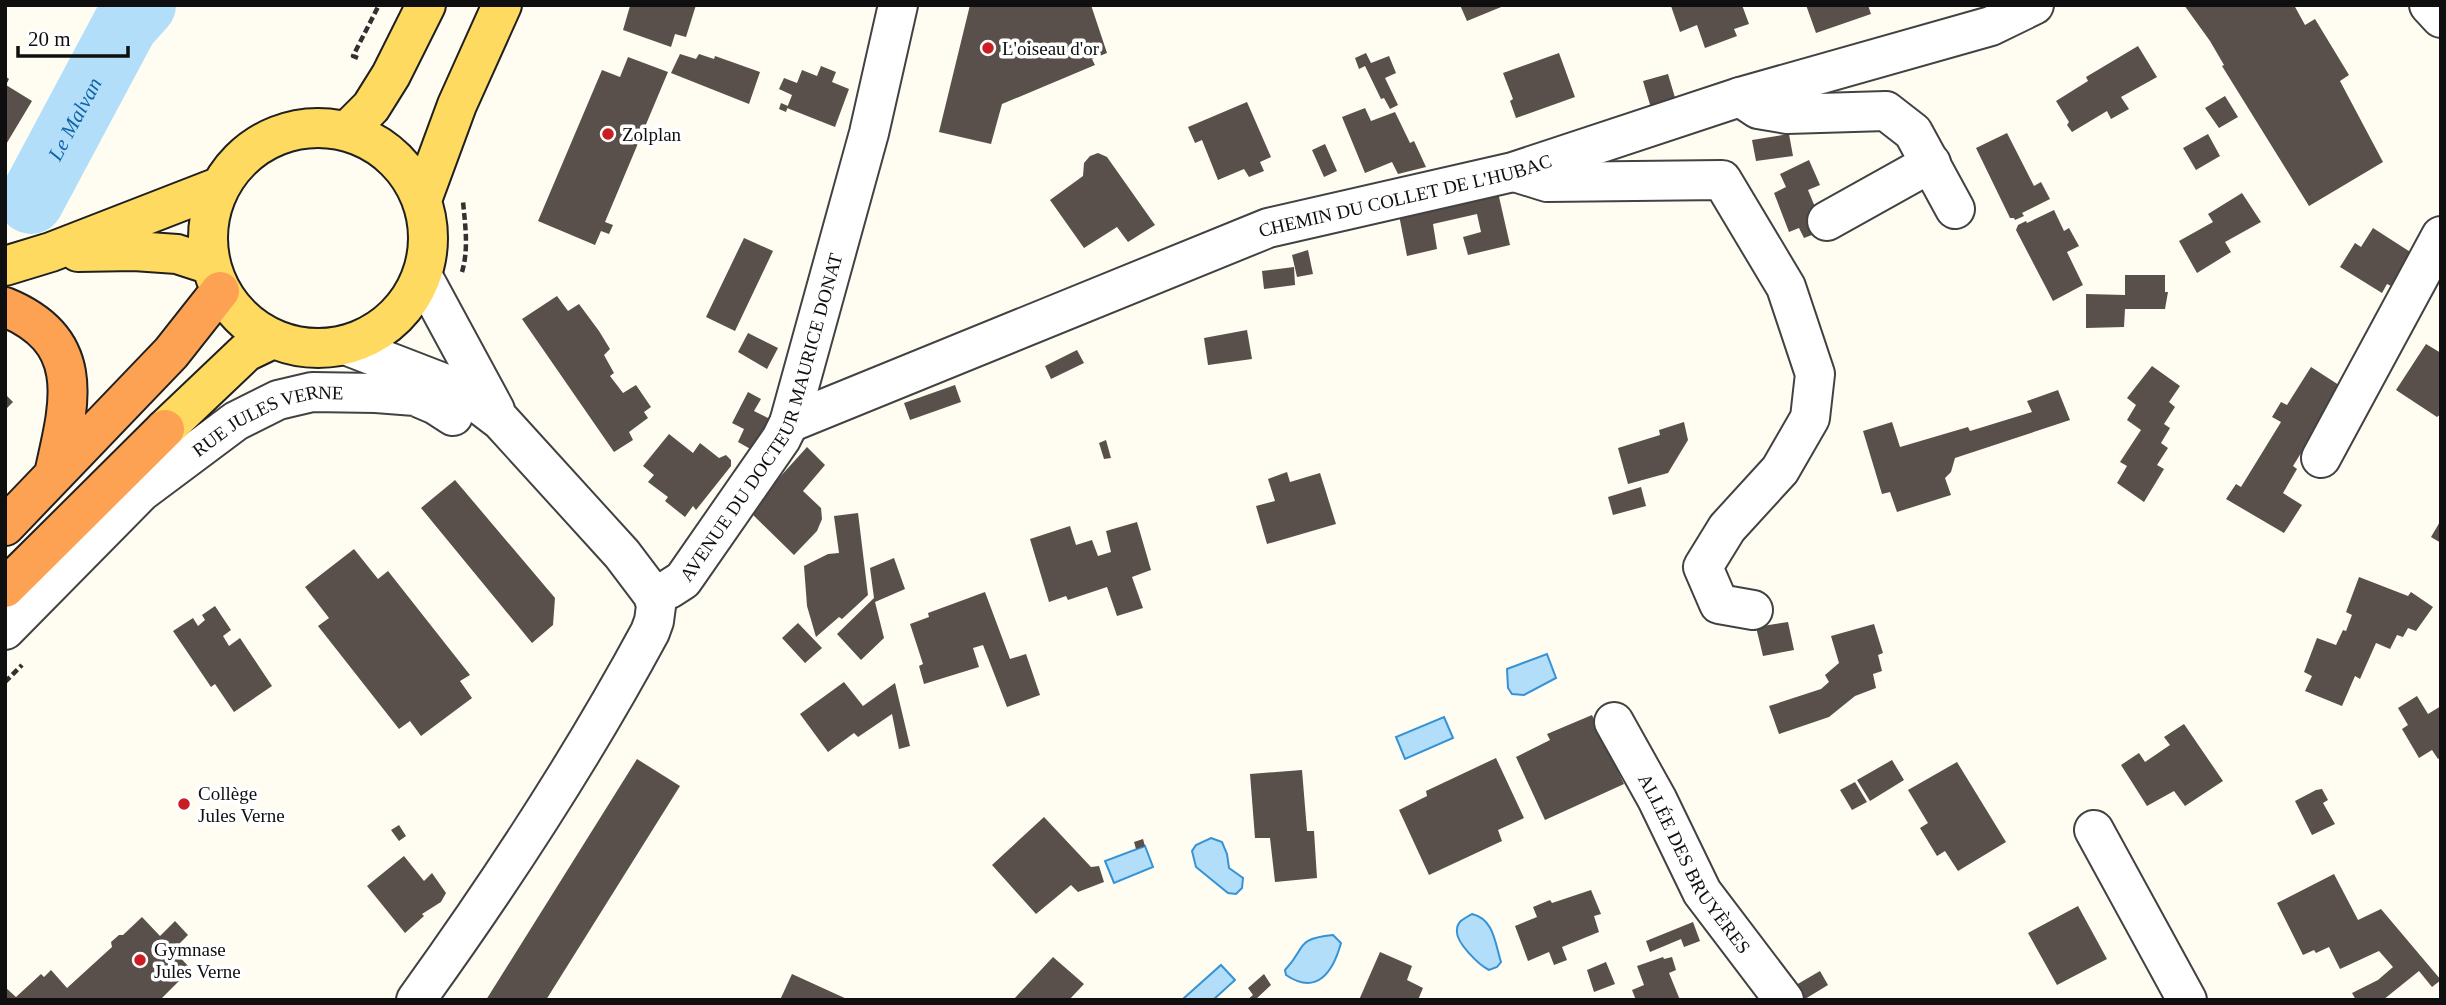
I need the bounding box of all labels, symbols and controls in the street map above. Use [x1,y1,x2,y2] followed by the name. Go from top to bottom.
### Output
[18,14,128,58] scale bar
[28,27,71,51] text: 20 m
[1002,38,1100,59] place label: L'oiseau d'or
[980,40,996,56] marker: L'oiseau d'or
[42,73,107,165] water label: Le Malvan
[622,124,682,145] place label: Zolplan
[600,126,616,142] marker: Zolplan
[1255,150,1554,242] street label: CHEMIN DU COLLET DE L'HUBAC
[675,251,846,585] street label: AVENUE DU DOCTEUR MAURICE DONAT
[188,381,344,461] street label: RUE JULES VERNE
[1634,770,1755,958] street label: ALLÉE DES BRUYÈRES
[198,783,285,826] place label: Collège Jules Verne
[176,796,192,812] marker: Collège Jules Verne
[154,939,241,982] place label: Gymnase Jules Verne
[132,952,148,968] marker: Gymnase Jules Verne

